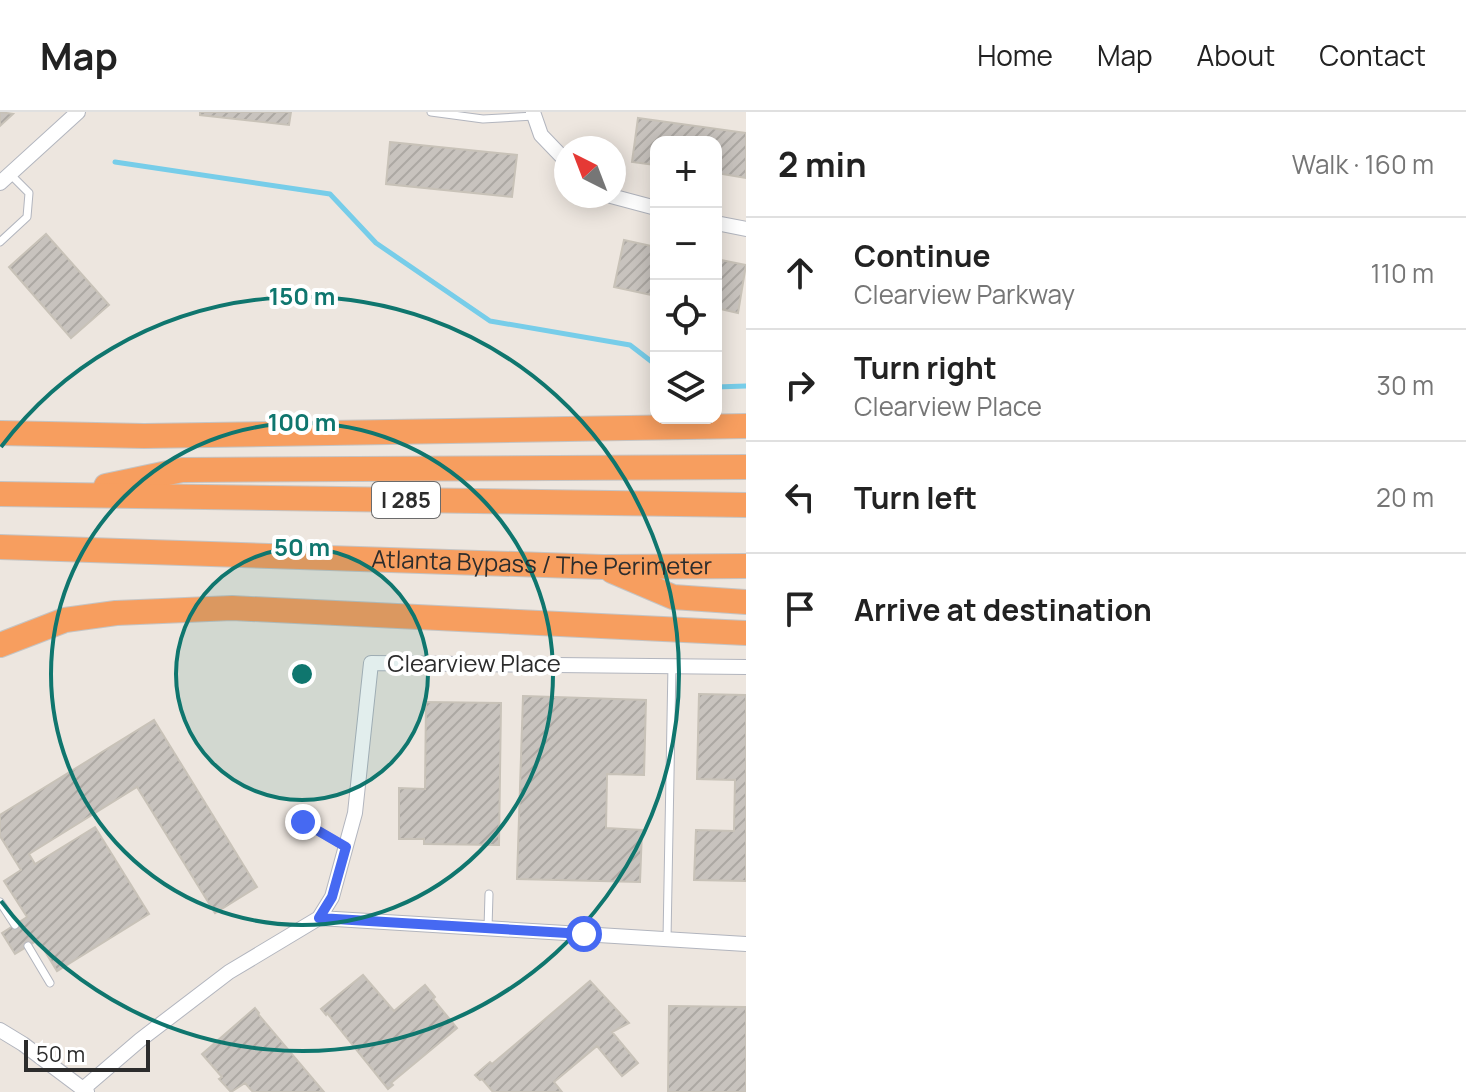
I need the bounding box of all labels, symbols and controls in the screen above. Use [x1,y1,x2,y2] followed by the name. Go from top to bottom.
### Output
[40,29,118,81] text: Map
[977,36,1053,74] text: Home
[1097,36,1153,74] text: Map
[1197,36,1275,74] text: About
[1319,36,1426,74] text: Contact
[554,136,626,208] north arrow
[650,136,722,424] map controls
[650,136,722,208] button: +
[778,141,866,187] text: 2 min
[1292,146,1434,182] text: Walk · 160 m
[650,208,722,280] button: −
[854,235,990,276] text: Continue
[778,251,822,295] icon: ahead
[1371,255,1434,291] text: 110 m
[854,276,1075,312] text: Clearview Parkway
[269,279,335,312] text: 150 m
[650,280,722,352] button: locate
[854,347,997,388] text: Turn right
[650,352,722,424] button: layers
[778,363,822,407] icon: right
[1377,367,1434,403] text: 30 m
[854,388,1042,424] text: Clearview Place
[268,405,336,438] text: 100 m
[778,475,822,519] icon: left
[854,477,977,518] text: Turn left
[1376,479,1434,515] text: 20 m
[372,482,440,518] road number: I 285
[274,530,330,563] text: 50 m
[371,541,712,582] street label: Atlanta Bypass / The Perimeter
[778,587,822,631] icon: arrive
[854,589,1152,630] text: Arrive at destination
[387,646,561,679] street label: Clearview Place
[288,660,316,688] centre of rings
[285,804,321,840] route end
[566,916,602,952] route start
[24,1036,150,1072] scale bar
[36,1039,85,1069] text: 50 m

